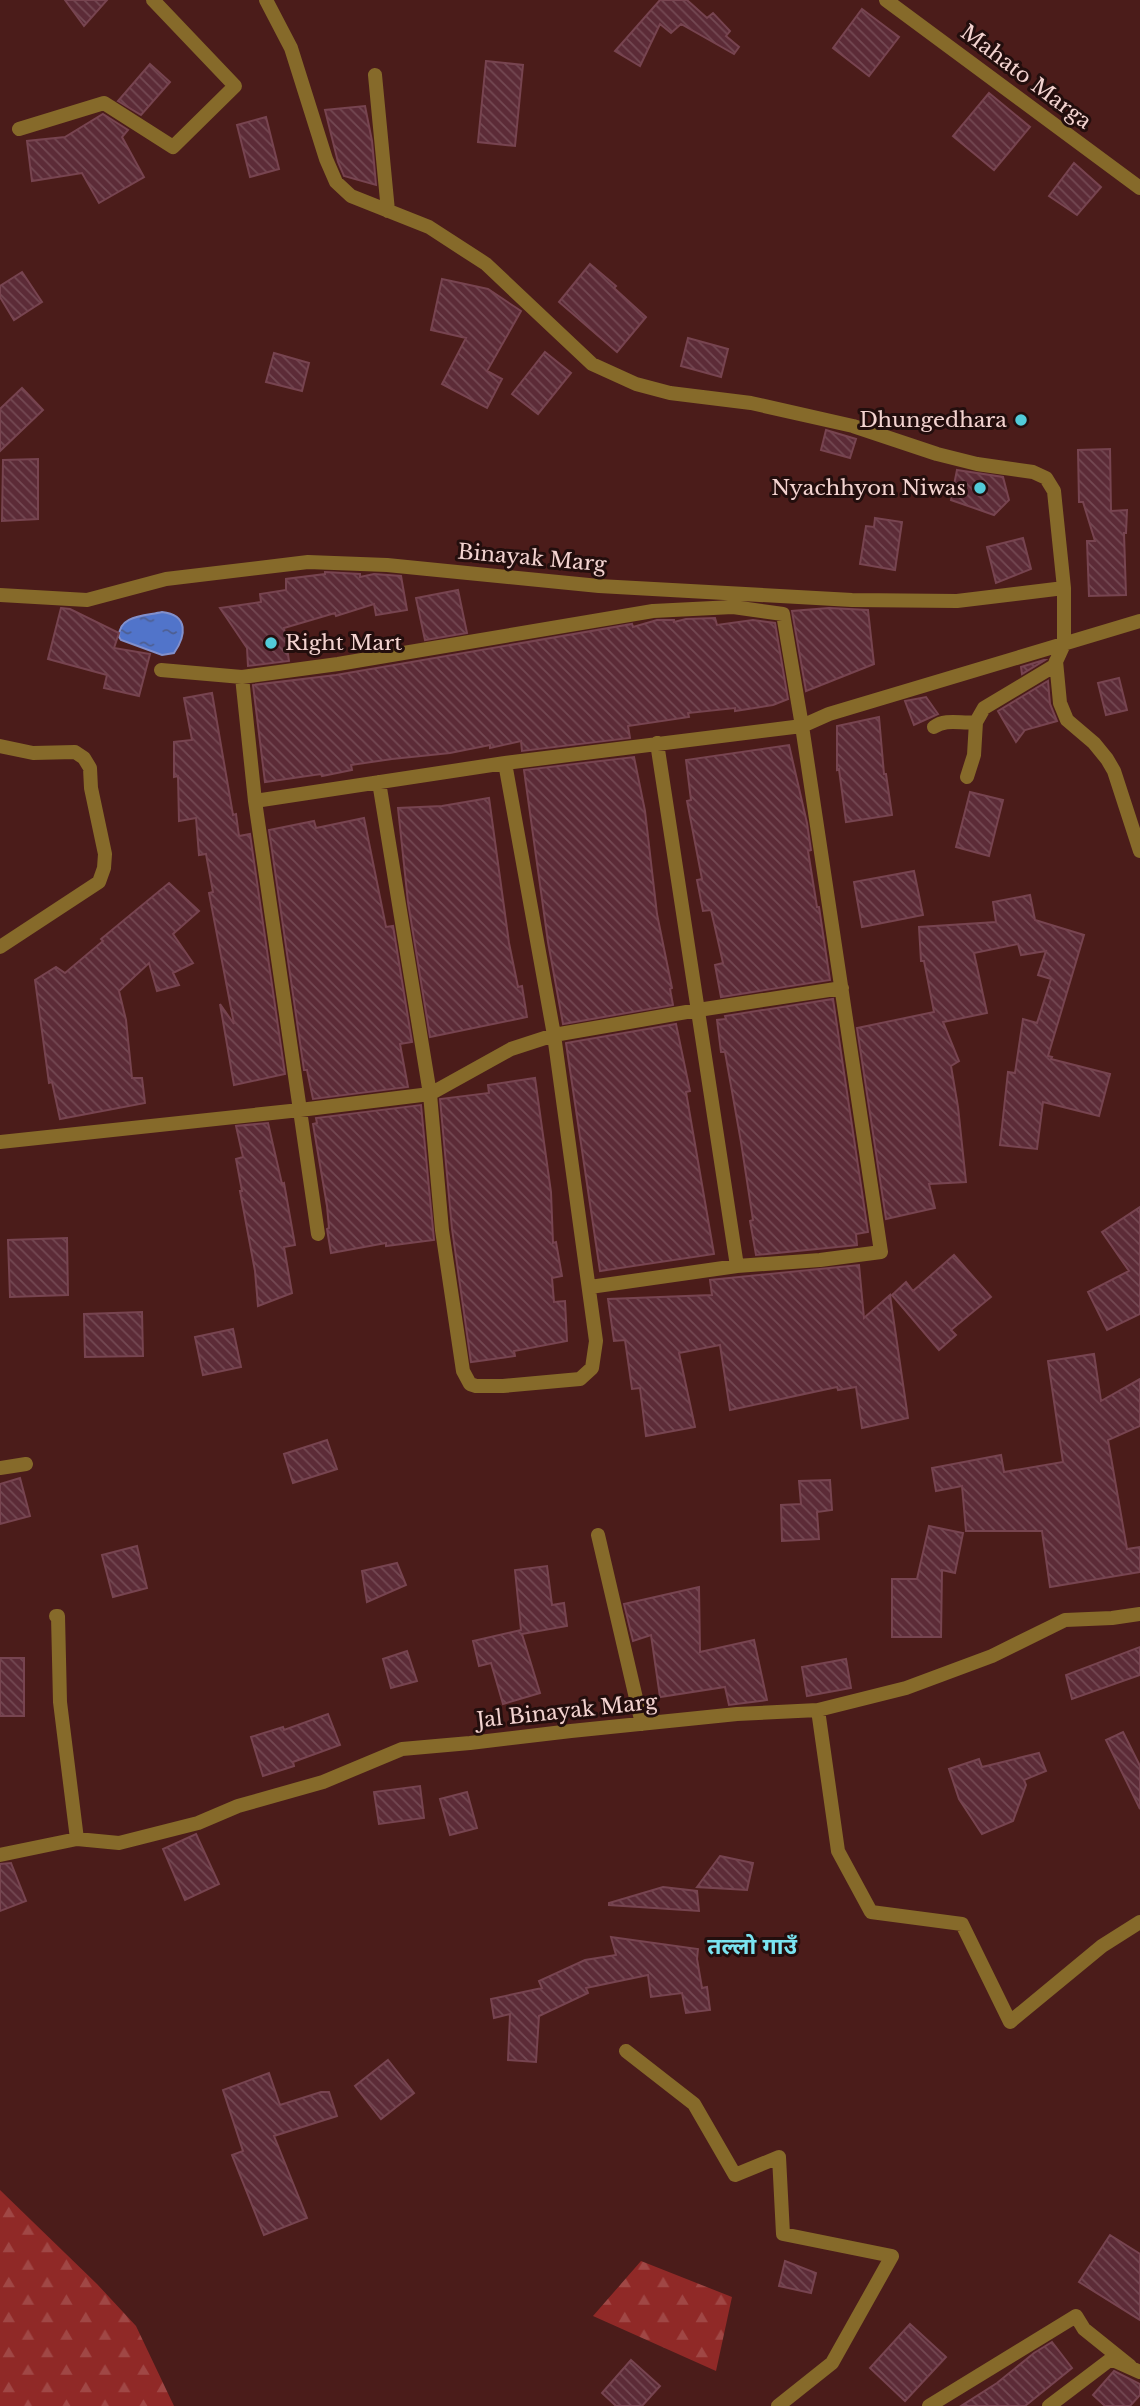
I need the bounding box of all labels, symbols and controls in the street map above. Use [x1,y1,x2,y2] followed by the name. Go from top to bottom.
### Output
[955,19,1097,135] street label: Mahato Marga
[859,407,1007,433] place label: Dhungedhara
[1013,412,1029,428] marker: Dhungedhara
[771,475,966,501] place label: Nyachhyon Niwas
[972,480,988,496] marker: Nyachhyon Niwas
[456,539,608,578] street label: Binayak Marg
[285,630,402,656] place label: Right Mart
[263,635,279,651] marker: Right Mart
[472,1689,659,1734] street label: Jal Binayak Marg
[707,1932,798,1960] district label: तल्लो गाउँ

